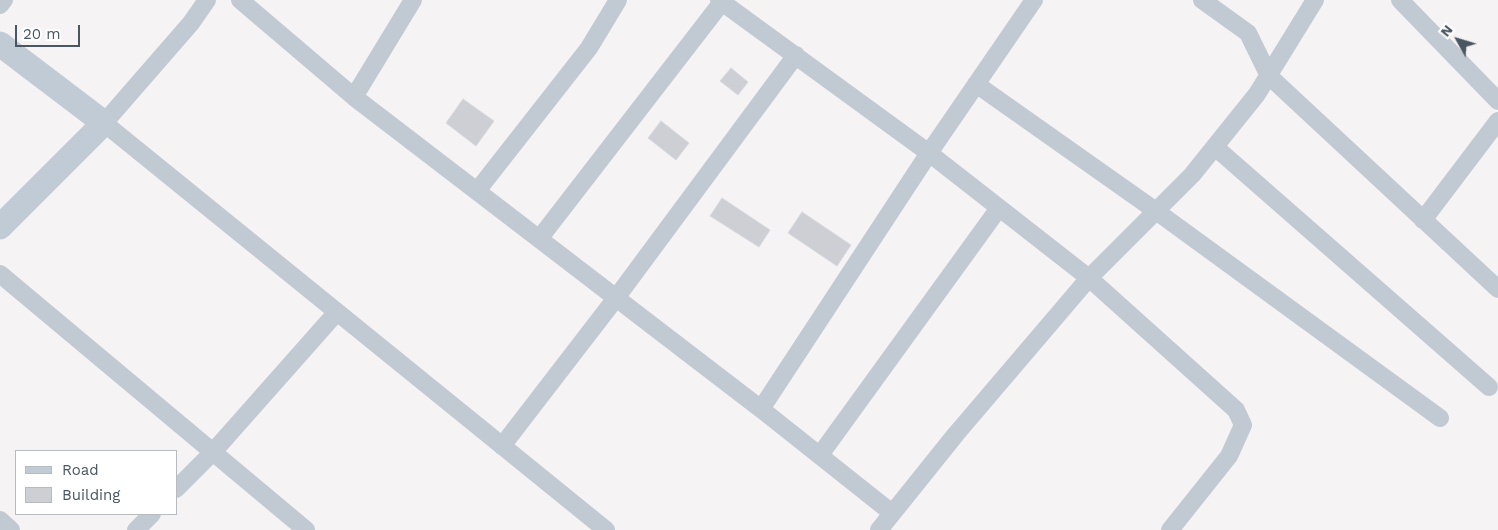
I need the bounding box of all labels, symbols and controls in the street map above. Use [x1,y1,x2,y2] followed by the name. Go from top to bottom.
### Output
[18,15,82,47] scale bar
[1433,15,1483,65] north arrow
[1437,21,1456,40] text: N
[23,25,61,43] text: 20 m
[15,450,178,515] legend
[62,461,99,479] text: Road
[62,486,120,504] text: Building

